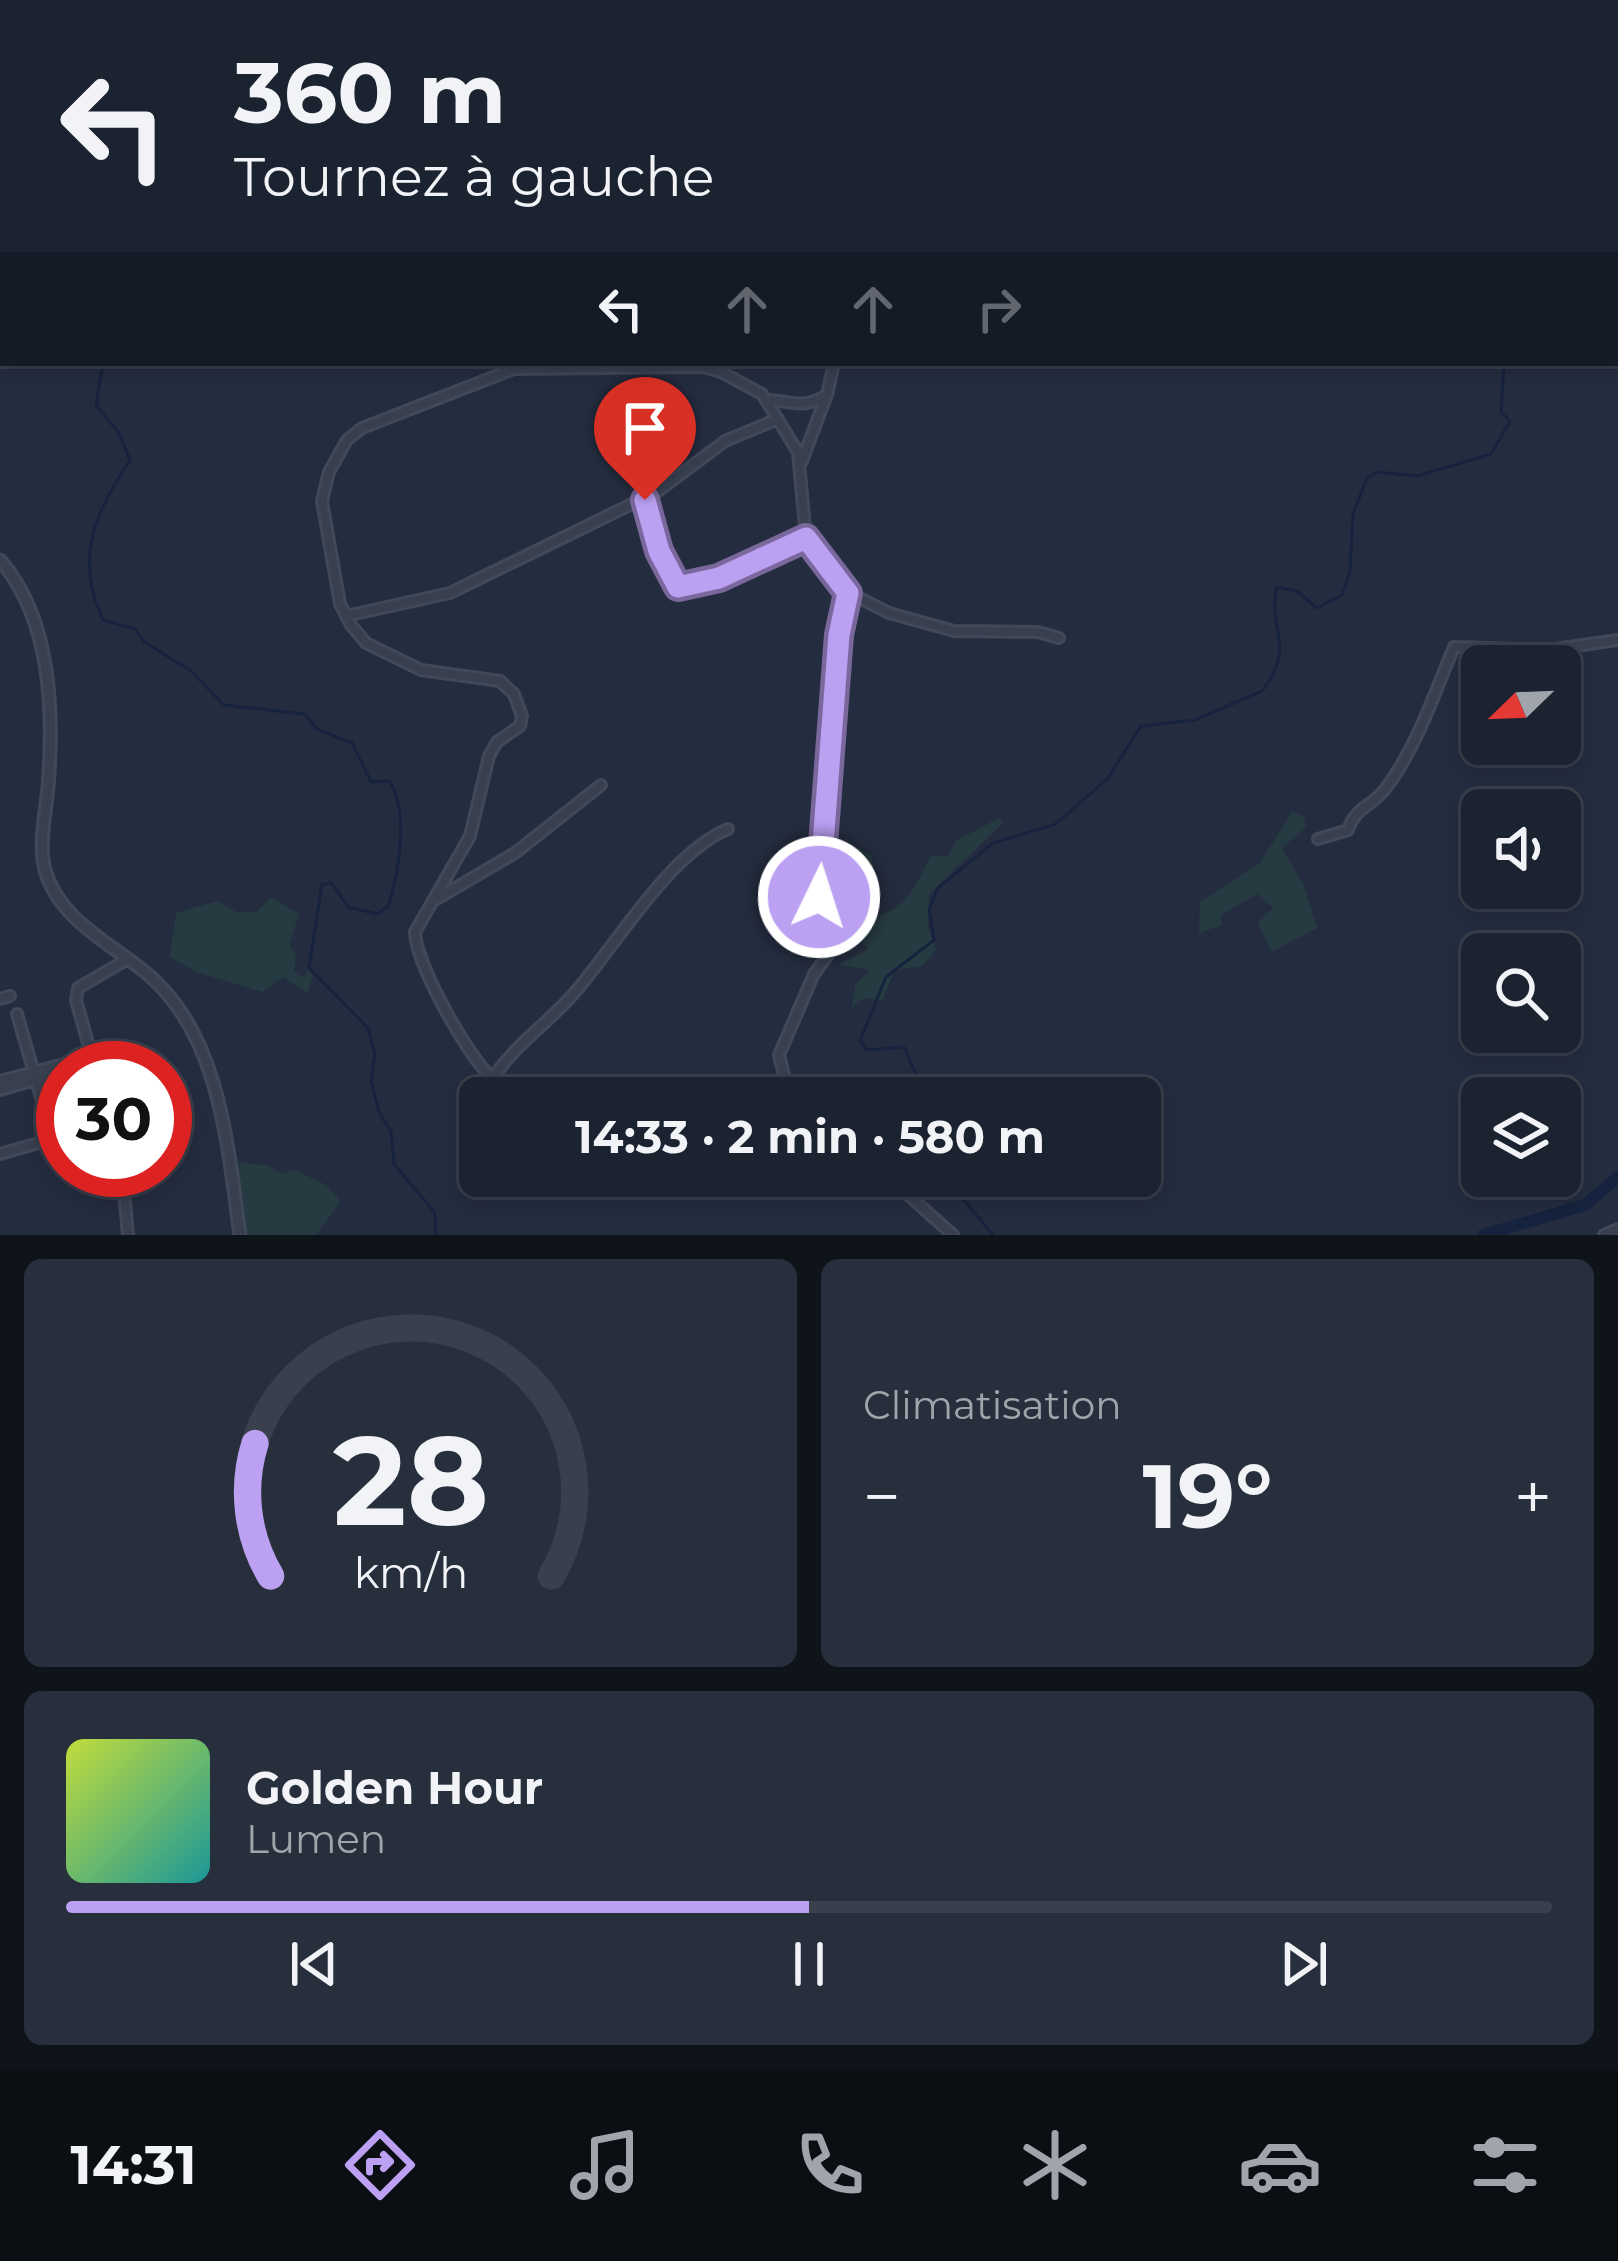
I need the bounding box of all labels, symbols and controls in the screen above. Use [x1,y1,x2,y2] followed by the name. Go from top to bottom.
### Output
[234,42,506,144] text: 360 m
[36,48,192,204] icon: left
[234,144,714,210] text: Tournez à gauche
[588,276,654,342] icon: left
[714,276,780,342] icon: ahead
[840,276,906,342] icon: ahead
[966,276,1032,342] icon: right
[594,377,696,500] pin
[612,395,678,461] icon: arrive
[1461,645,1581,765] north arrow
[1461,645,1581,1197] map controls
[1461,789,1581,909] button: sound
[756,834,882,960] position arrow
[1461,933,1581,1053] button: search
[36,1041,192,1197] speed limit sign: 30
[1461,1077,1581,1197] button: layers
[575,1109,1045,1164] text: 14:33 · 2 min · 580 m
[863,1381,1122,1429] text: Climatisation
[332,1404,488,1556] text: 28
[1142,1441,1273,1551] text: 19°
[863,1456,901,1537] text: −
[1514,1456,1552,1537] text: +
[353,1546,468,1599] text: km/h
[246,1760,543,1815] text: Golden Hour
[246,1815,386,1863] text: Lumen
[281,1931,347,1997] icon: previous
[776,1931,842,1997] icon: pause
[1271,1931,1337,1997] icon: next
[338,2123,422,2207] icon: directions
[563,2123,647,2207] icon: music
[788,2123,872,2207] icon: phone
[1013,2123,1097,2207] icon: climate
[1238,2123,1322,2207] icon: car
[1463,2123,1547,2207] icon: filters
[71,2132,197,2198] text: 14:31

